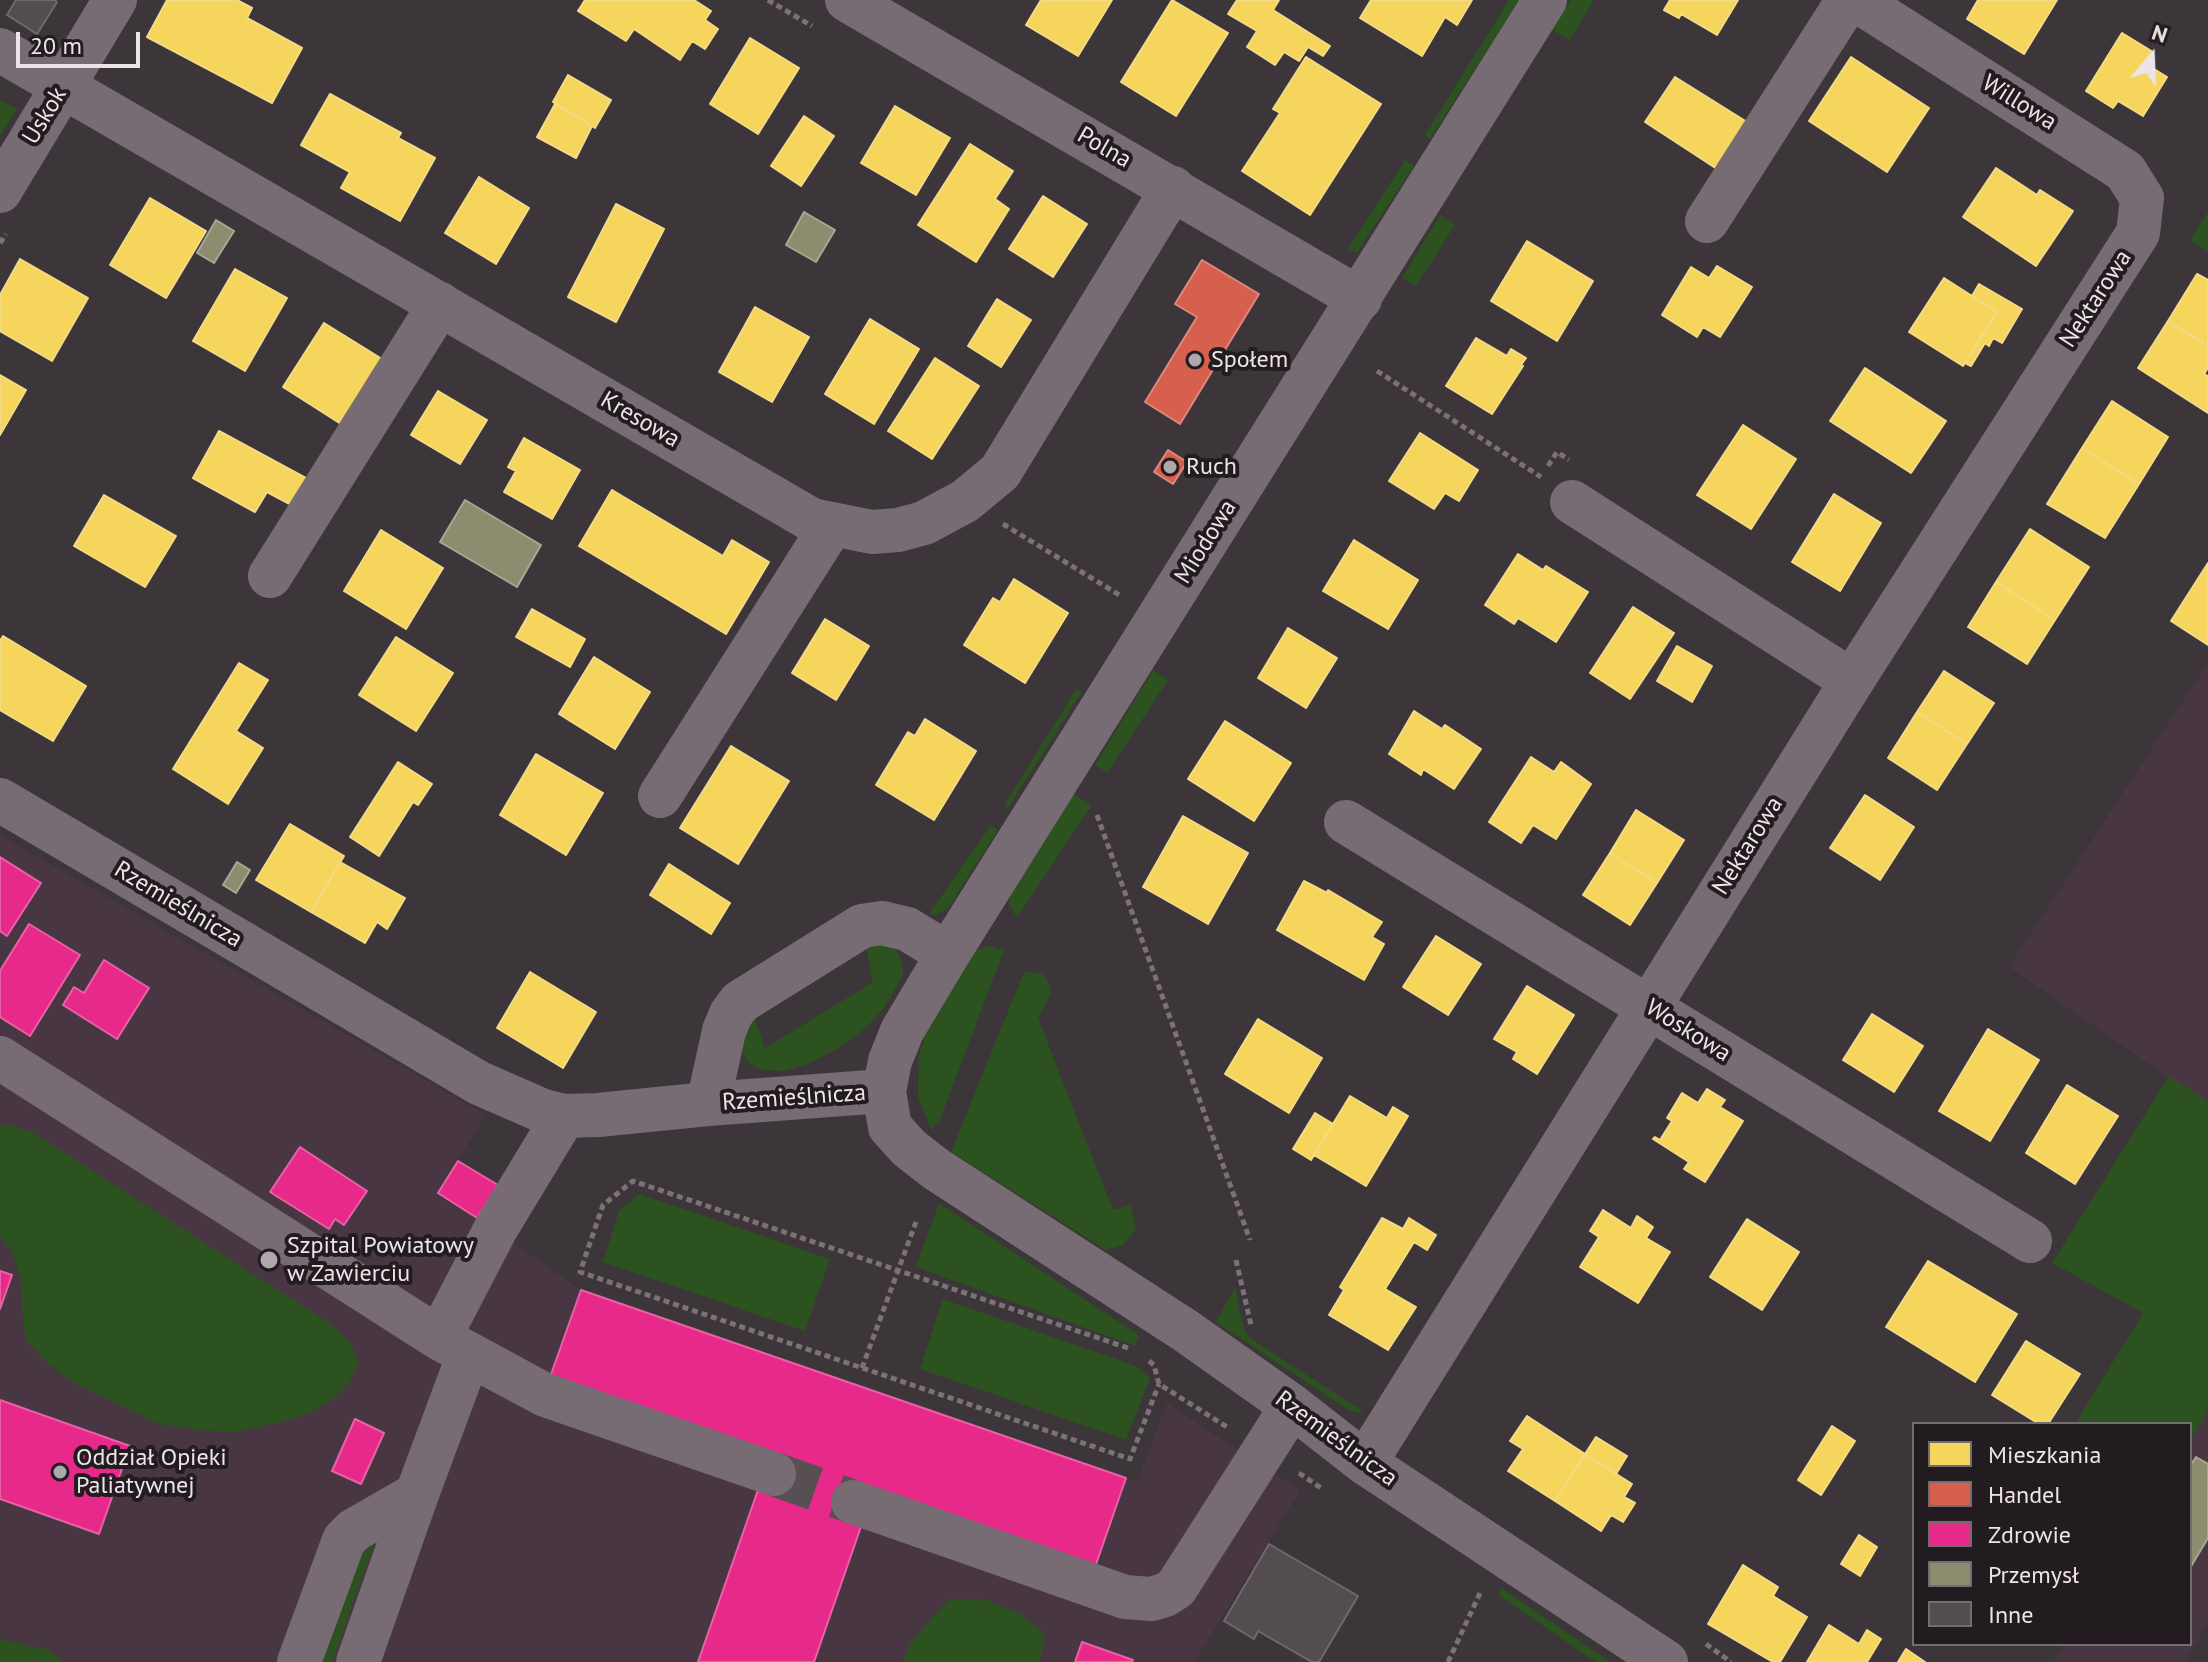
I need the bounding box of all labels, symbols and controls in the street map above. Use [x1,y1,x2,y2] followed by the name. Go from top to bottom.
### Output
[20,16,144,66] scale bar
[2112,16,2192,96] north arrow
[2148,18,2171,49] text: N
[30,30,82,61] text: 20 m
[1976,69,2062,137] street label: Willowa
[17,82,73,150] street label: Uskok
[1072,121,1136,175] street label: Polna
[2054,245,2138,353] street label: Nektarowa
[1211,346,1288,374] place label: Społem
[1186,351,1204,369] marker: Społem
[595,386,685,454] street label: Kresowa
[1186,453,1237,481] place label: Ruch
[1161,458,1179,476] marker: Ruch
[1169,495,1243,589] street label: Miodowa
[1707,792,1789,900] street label: Nektarowa
[109,856,247,954] street label: Rzemieślnicza
[1640,994,1736,1068] street label: Woskowa
[721,1079,867,1117] street label: Rzemieślnicza
[287,1232,474,1288] place label: Szpital Powiatowy w Zawierciu
[258,1249,280,1271] marker: Szpital Powiatowy w Zawierciu
[1269,1385,1403,1493] street label: Rzemieślnicza
[1912,1422,2192,1646] legend
[1988,1439,2101,1470] text: Mieszkania
[76,1444,227,1500] place label: Oddział Opieki Paliatywnej
[51,1463,69,1481] marker: Oddział Opieki Paliatywnej
[1988,1479,2061,1510] text: Handel
[1988,1519,2071,1550] text: Zdrowie
[1988,1559,2079,1590] text: Przemysł
[1988,1599,2033,1630] text: Inne

